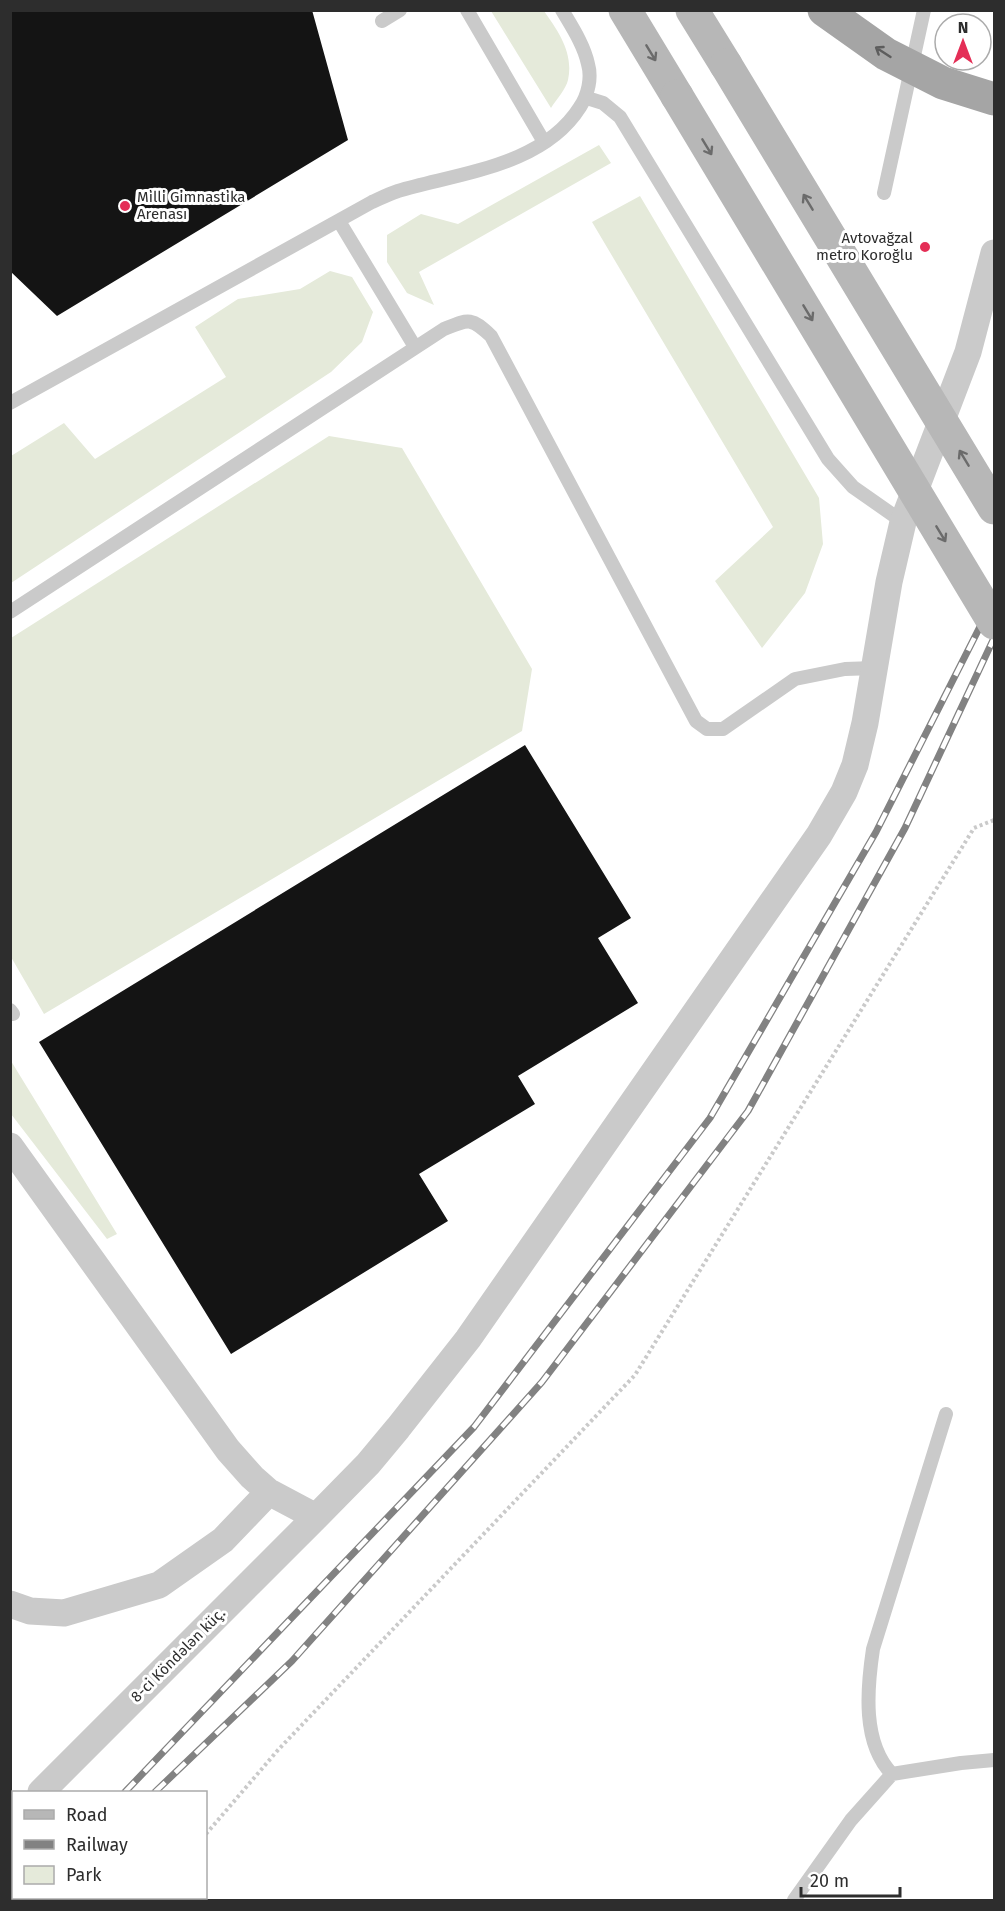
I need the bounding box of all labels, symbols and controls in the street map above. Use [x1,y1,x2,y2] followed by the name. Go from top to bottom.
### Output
[933,12,993,72] north arrow
[958,18,968,37] text: N
[645,44,657,61] one-way arrow
[875,45,892,57] one-way arrow
[701,138,713,155] one-way arrow
[137,188,246,223] place label: Milli Gimnastika Arenası
[802,194,814,211] one-way arrow
[118,199,132,213] marker: Milli Gimnastika Arenası
[816,229,914,264] place label: Avtovağzal metro Koroğlu
[918,240,932,254] marker: Avtovağzal metro Koroğlu
[802,304,814,321] one-way arrow
[958,450,970,467] one-way arrow
[936,525,948,542] one-way arrow
[127,1604,229,1706] street label: 8-ci Köndələn küç.
[12,1791,207,1899] legend
[66,1804,108,1826] text: Road
[66,1834,128,1856] text: Railway
[801,1860,900,1898] scale bar
[66,1864,102,1886] text: Park
[810,1870,849,1892] text: 20 m

